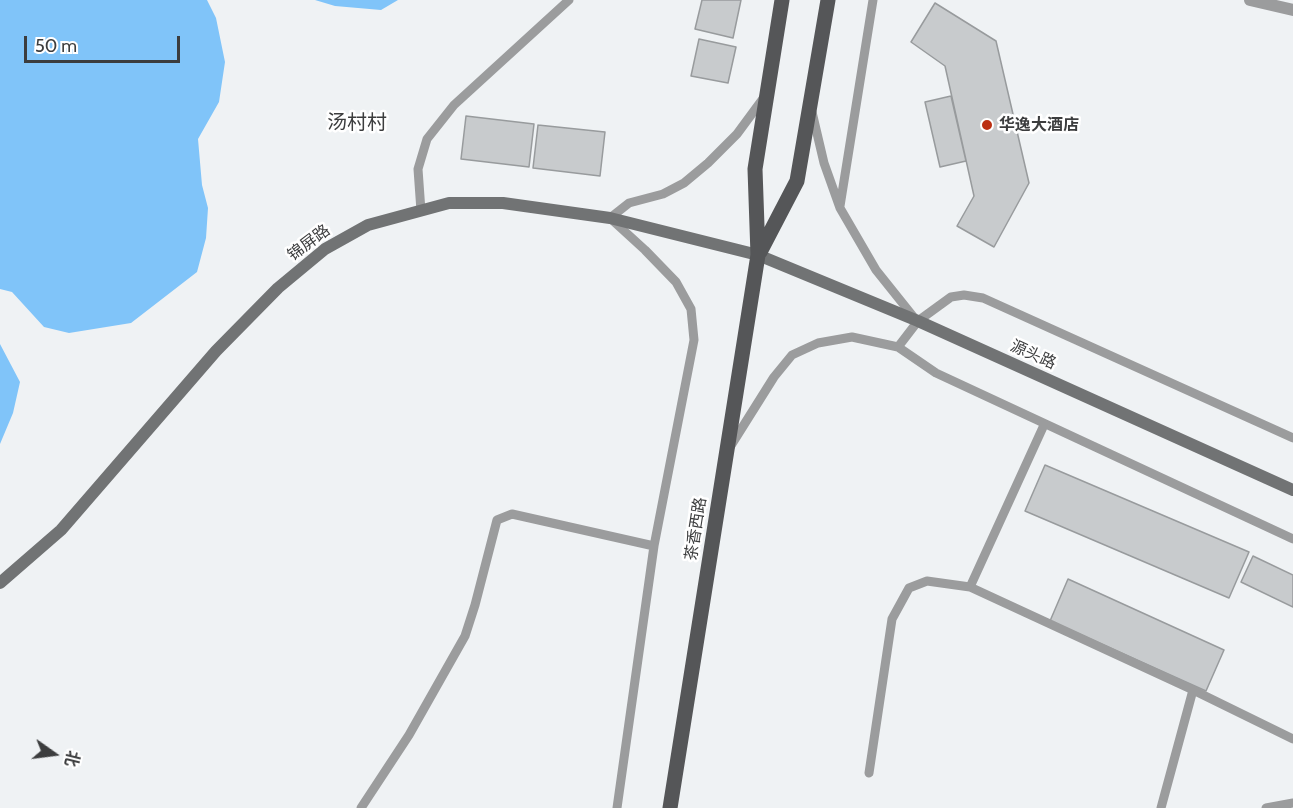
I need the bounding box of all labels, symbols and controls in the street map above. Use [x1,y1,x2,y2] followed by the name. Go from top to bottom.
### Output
[27,24,183,62] scale bar
[35,35,77,57] text: 50 m
[327,111,387,135] district label: 汤村村
[999,115,1079,135] place label: 华逸大酒店
[980,118,994,132] marker: 华逸大酒店
[284,221,334,265] street label: 锦屏路
[1007,336,1059,374] street label: 源头路
[682,496,710,562] street label: 茶香西路
[24,724,84,784] north arrow
[61,748,83,769] text: 北

